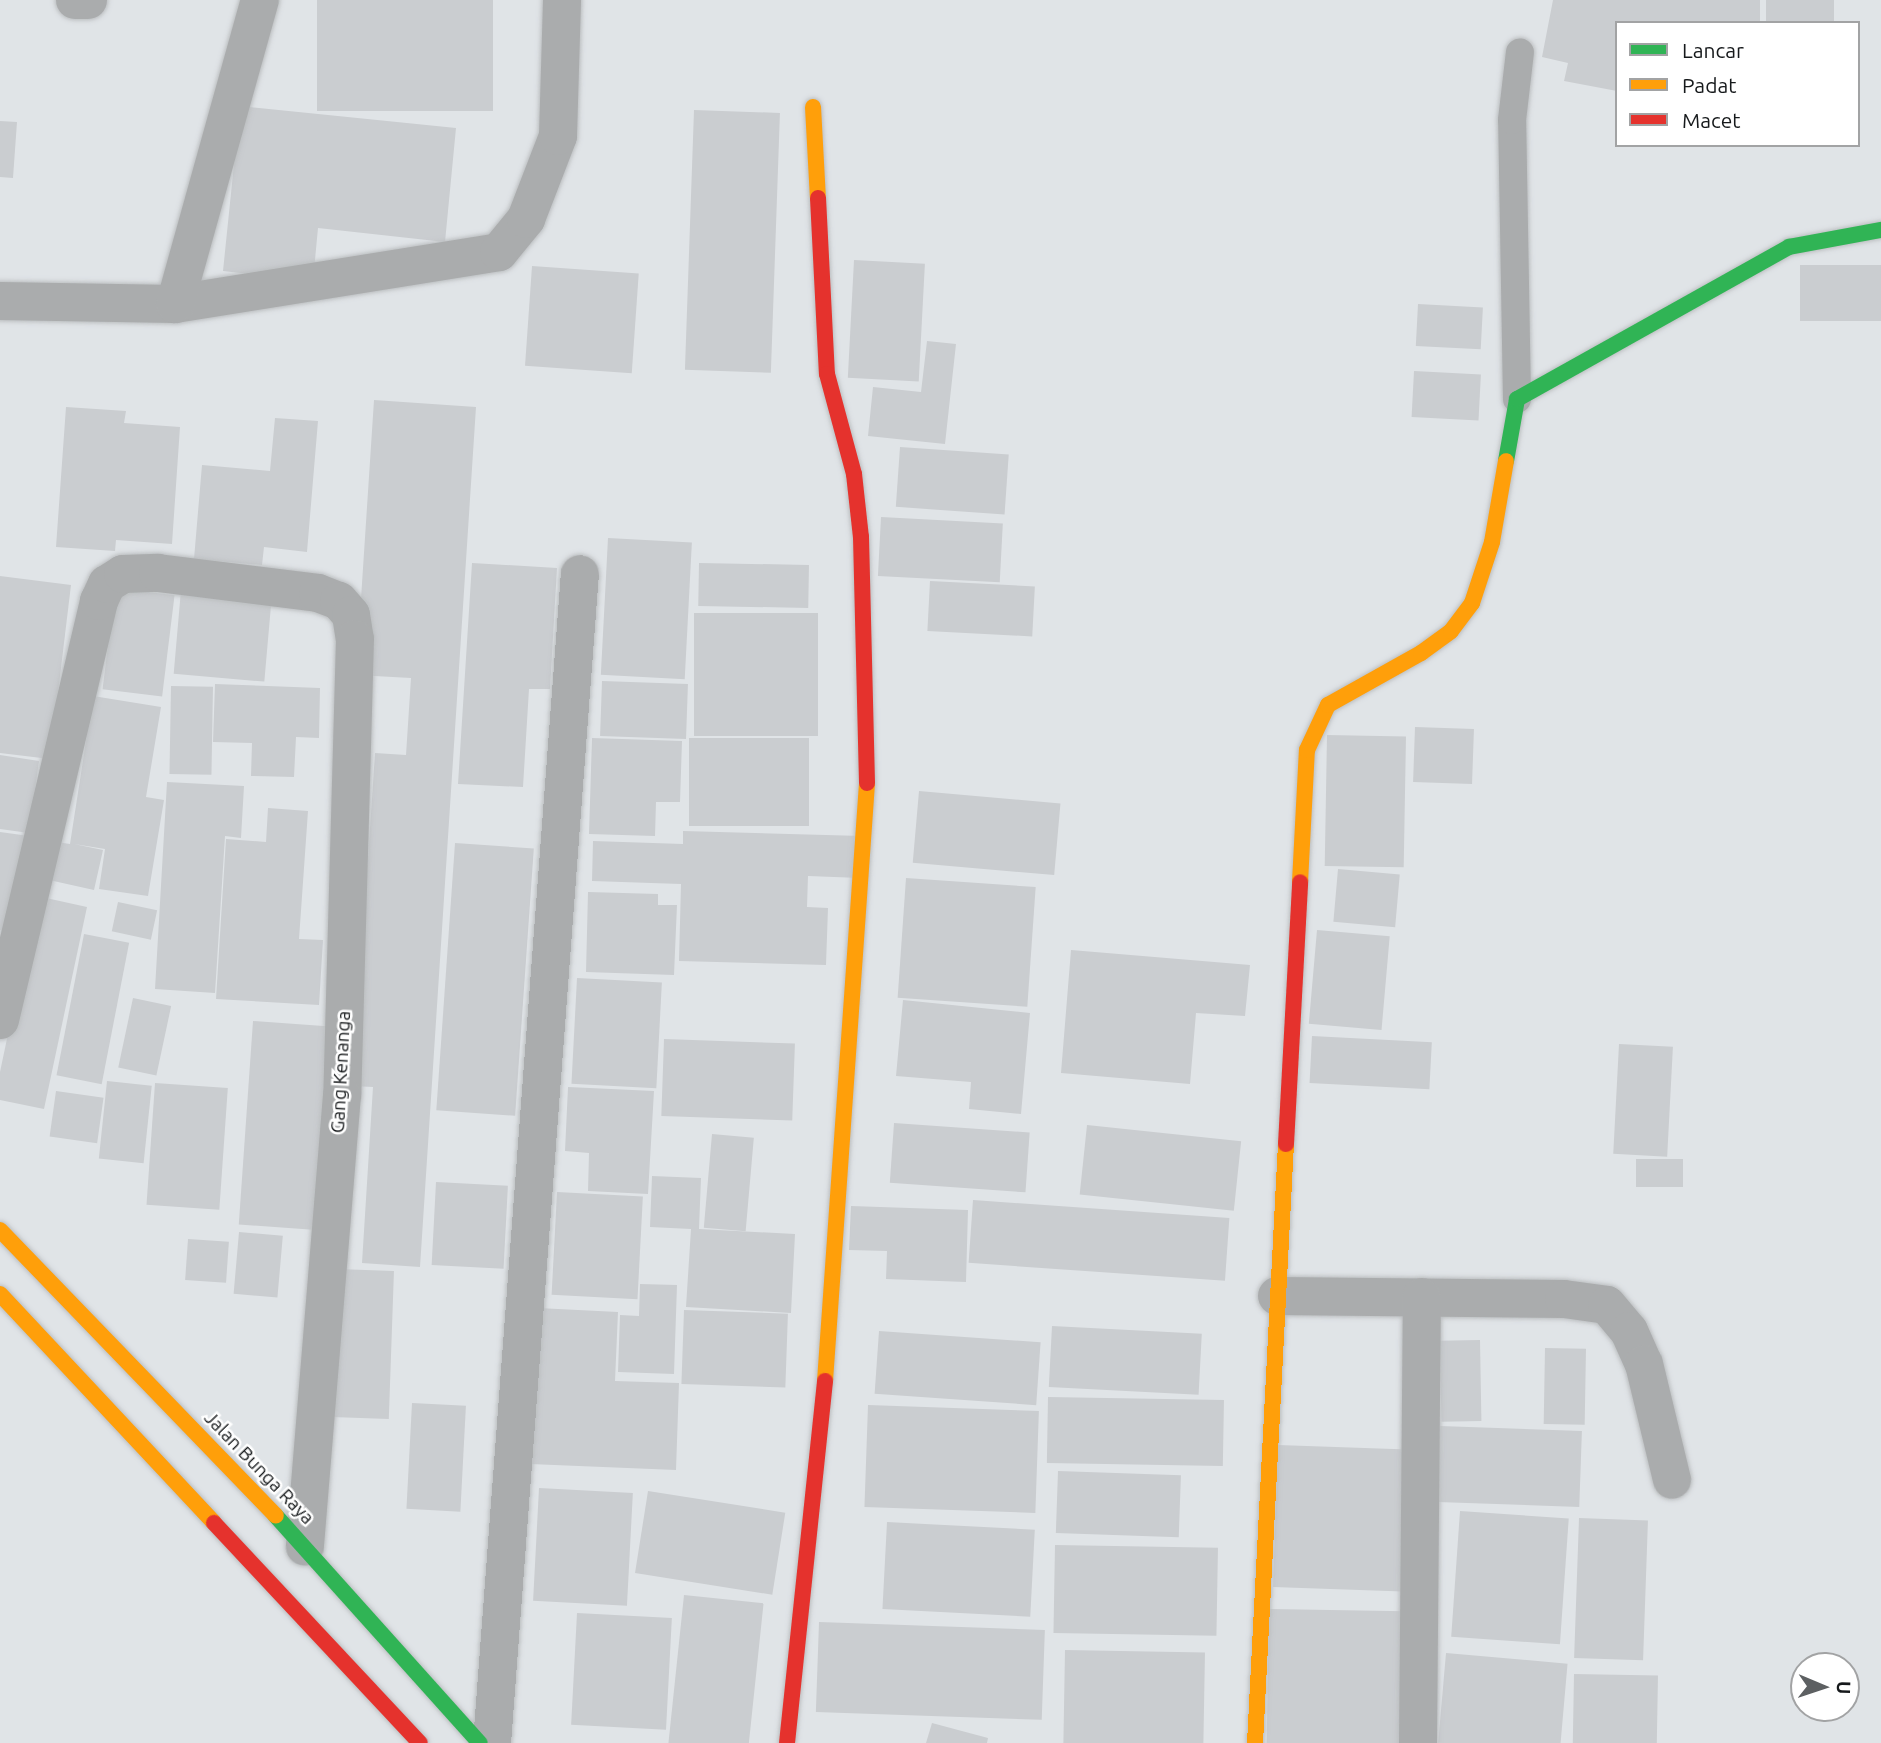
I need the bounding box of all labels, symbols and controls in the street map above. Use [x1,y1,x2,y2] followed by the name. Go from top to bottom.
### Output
[1615,21,1860,147] legend
[1682,38,1744,62] text: Lancar
[1682,73,1737,97] text: Padat
[1682,108,1741,132] text: Macet
[326,1010,356,1134] street label: Gang Kenanga
[199,1407,319,1529] street label: Jalan Bunga Raya
[1790,1652,1860,1722] north arrow
[1833,1681,1855,1695] text: U

